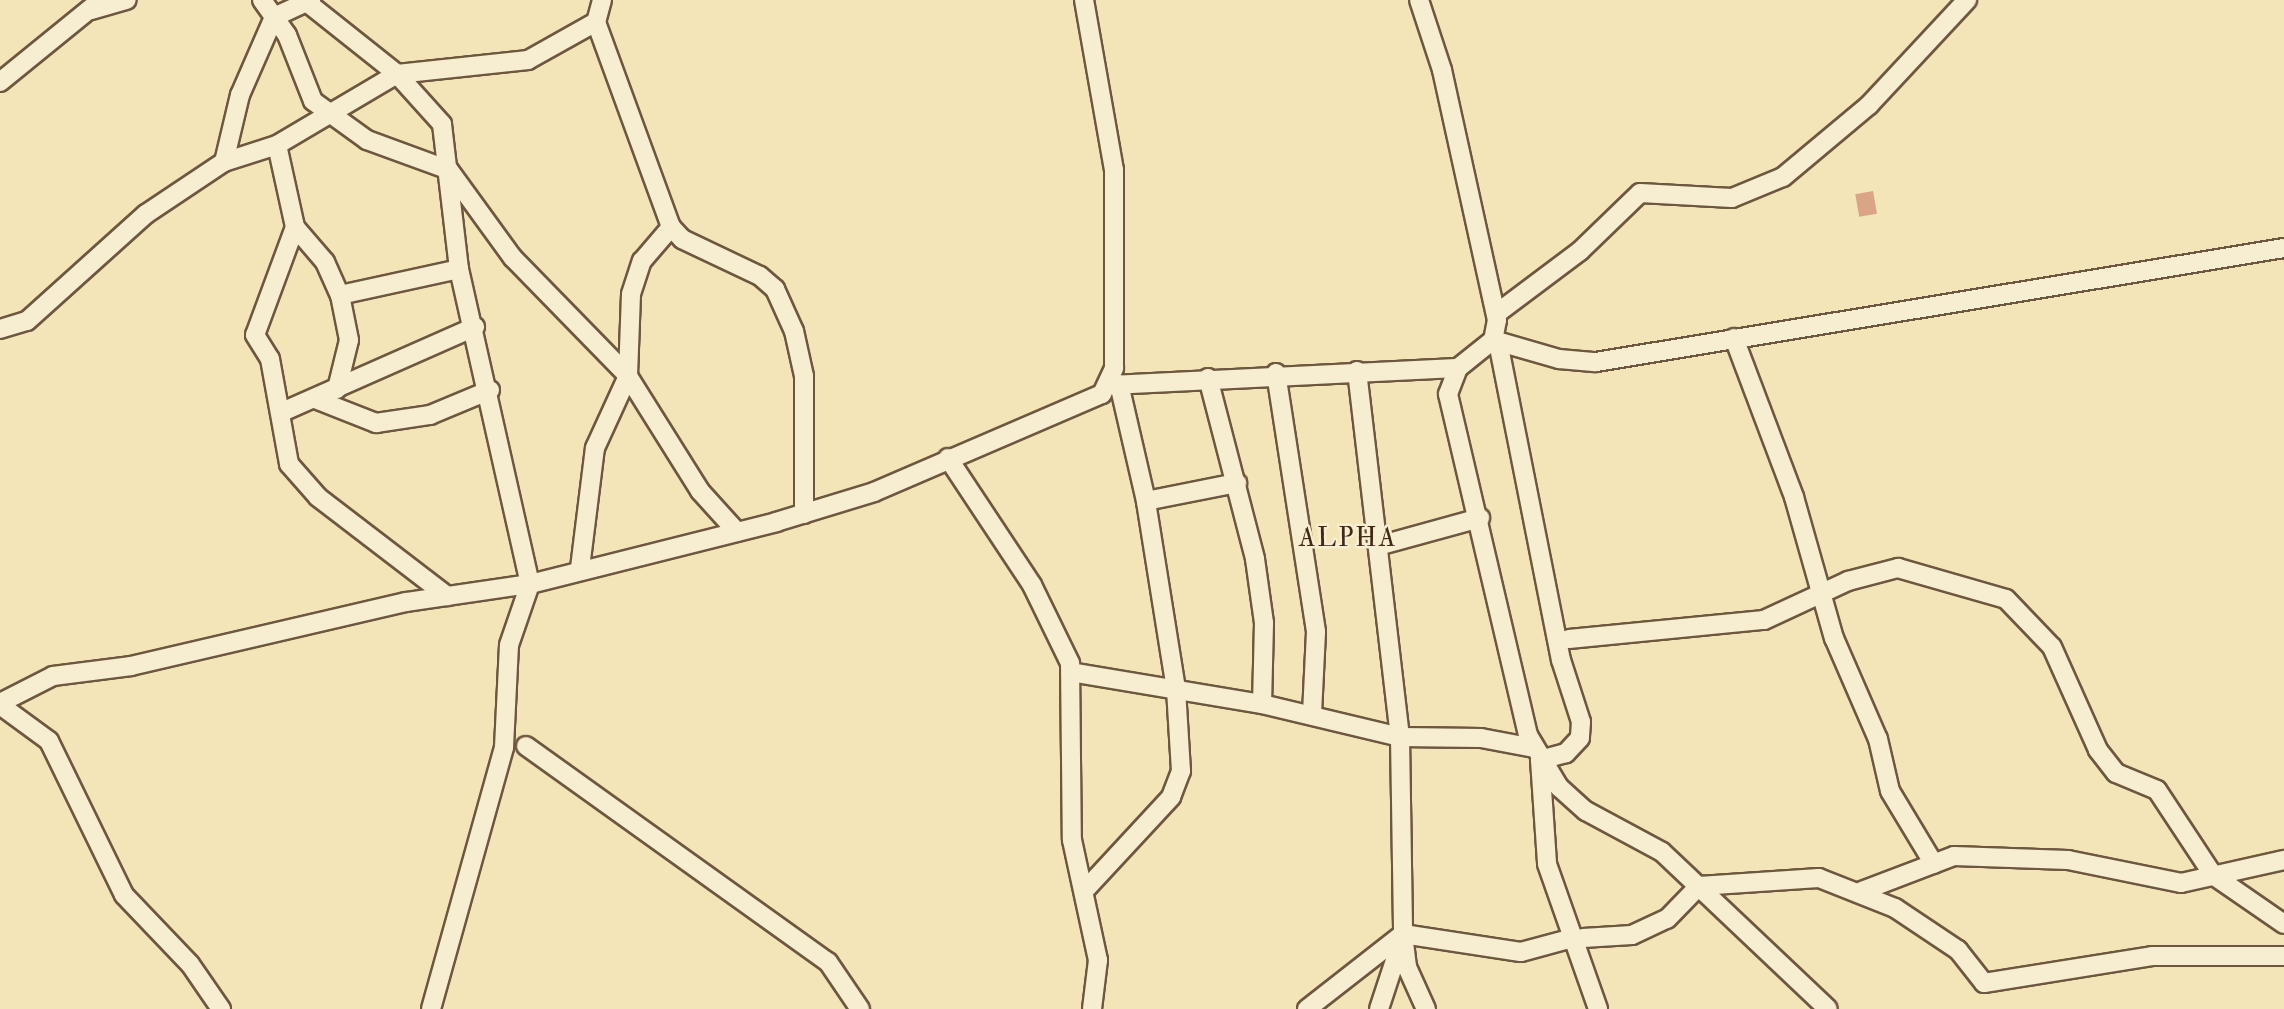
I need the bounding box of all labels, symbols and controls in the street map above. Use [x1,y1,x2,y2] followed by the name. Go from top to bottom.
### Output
[1299,523,1397,555] district label: ALPHA

